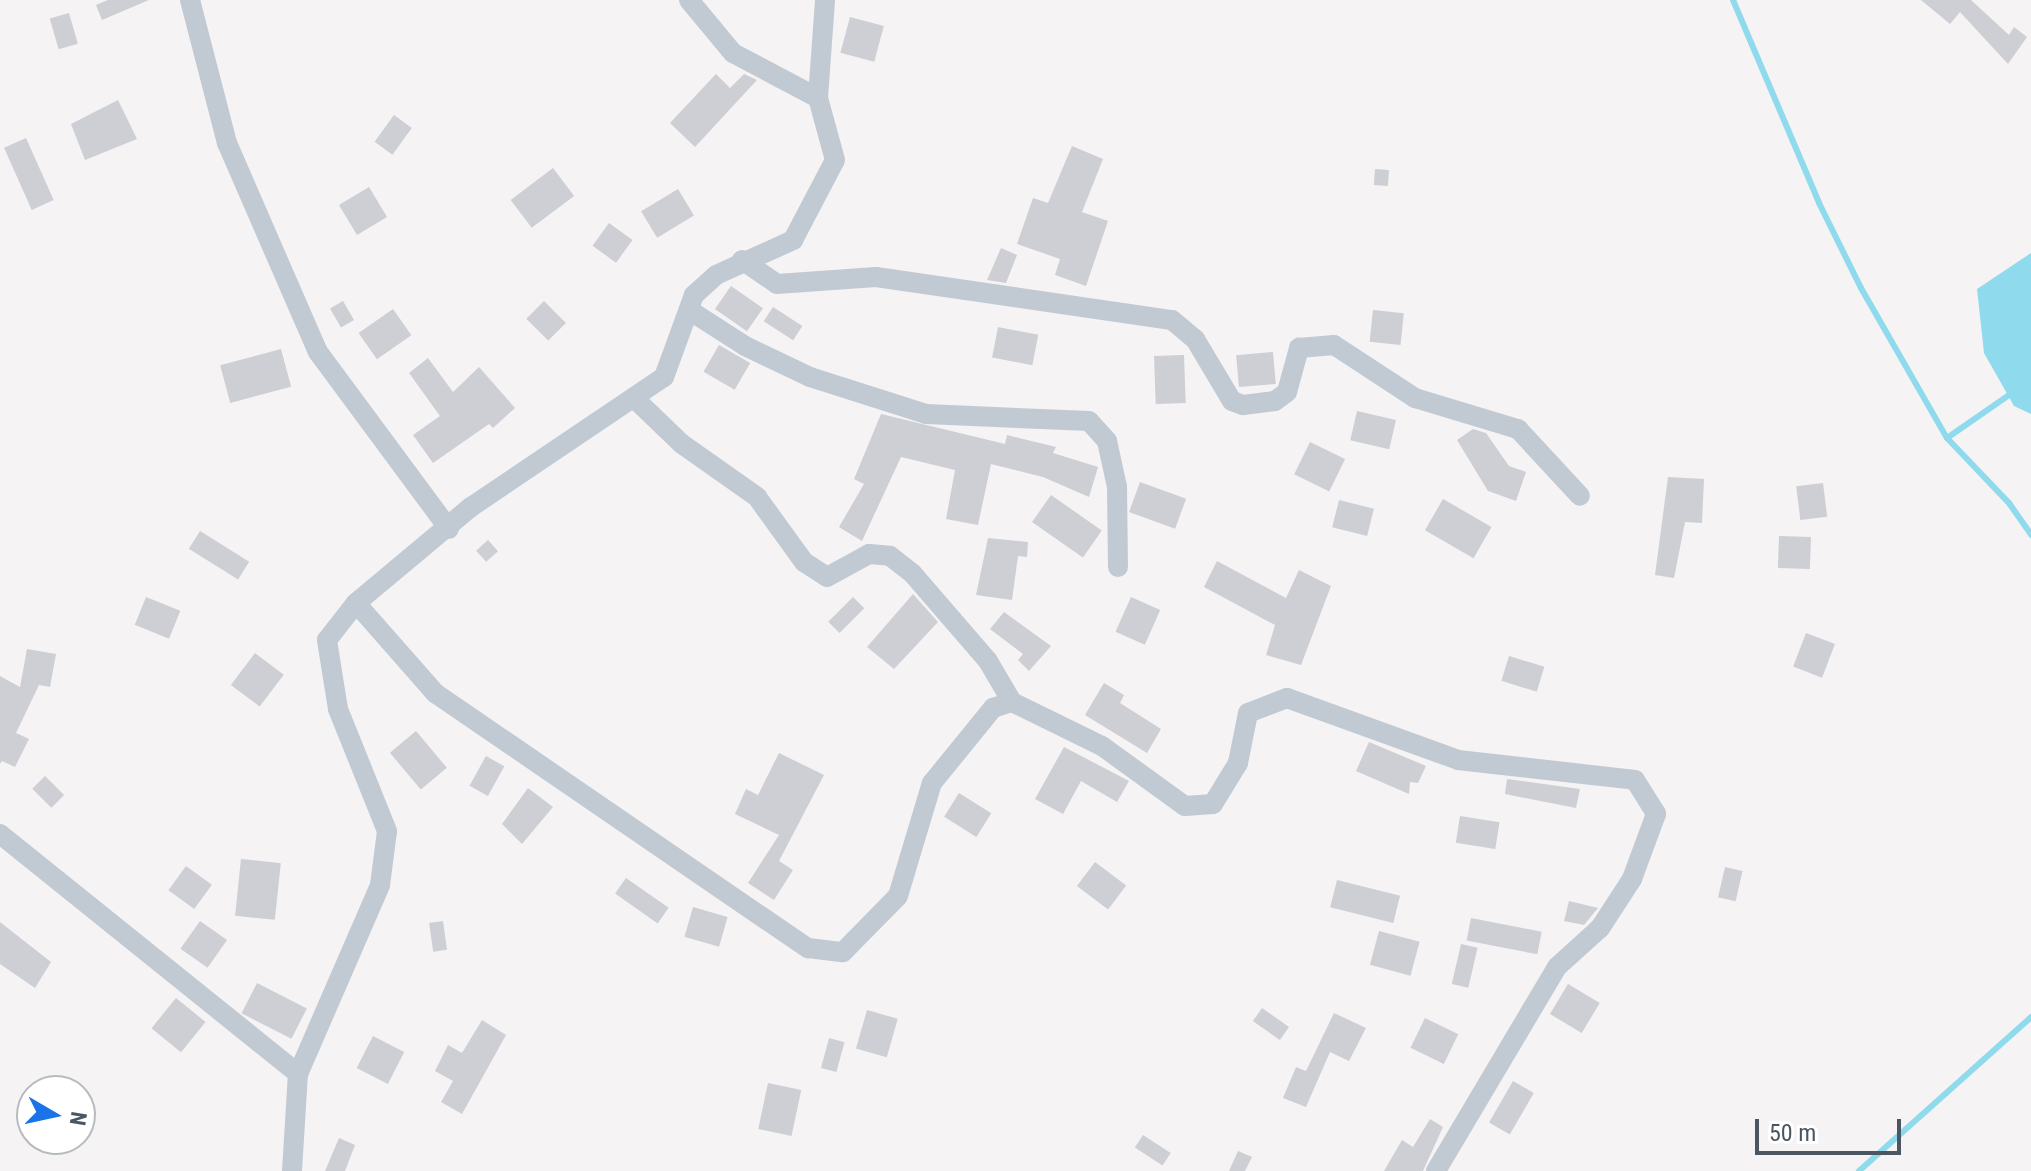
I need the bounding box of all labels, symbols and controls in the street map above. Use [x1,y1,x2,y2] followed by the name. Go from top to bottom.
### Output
[16,1075,96,1155] north arrow
[1759,1103,1905,1153] scale bar
[65,1110,92,1127] text: N
[1769,1119,1816,1147] text: 50 m

